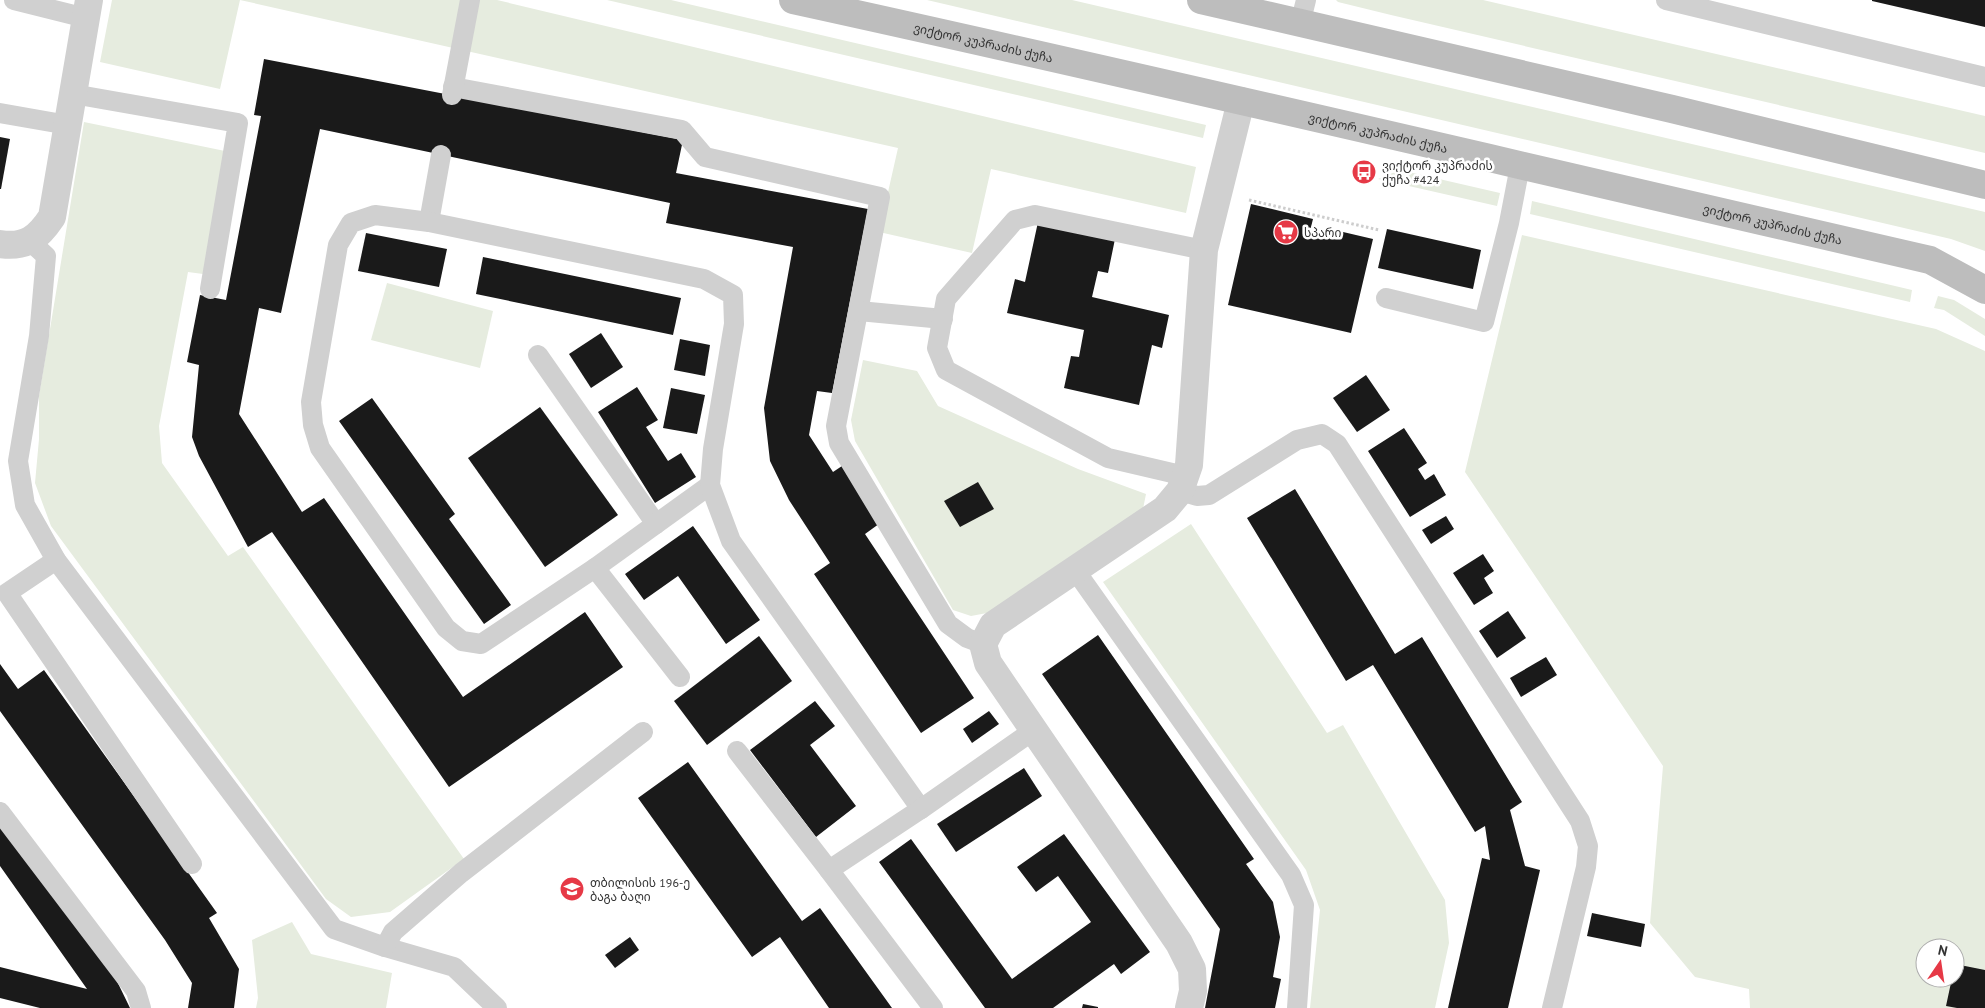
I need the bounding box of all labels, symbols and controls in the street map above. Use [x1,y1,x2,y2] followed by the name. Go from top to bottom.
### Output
[912,19,1054,65] street label: ვიქტორ კუპრაძის ქუჩა
[1307,109,1449,156] street label: ვიქტორ კუპრაძის ქუჩა
[1382,158,1493,187] place label: ვიქტორ კუპრაძის ქუჩა #424
[1351,159,1377,185] bus stop icon: ვიქტორ კუპრაძის ქუჩა #424
[1702,200,1844,247] street label: ვიქტორ კუპრაძის ქუჩა
[1273,219,1299,245] supermarket icon: სპარი
[1304,225,1341,240] place label: სპარი
[590,875,690,905] place label: თბილისის 196-ე ბაგა ბაღი
[559,876,585,902] school or university icon: თბილისის 196-ე ბაგა ბაღი
[1915,938,1965,988] north arrow
[1936,941,1949,960] text: N

